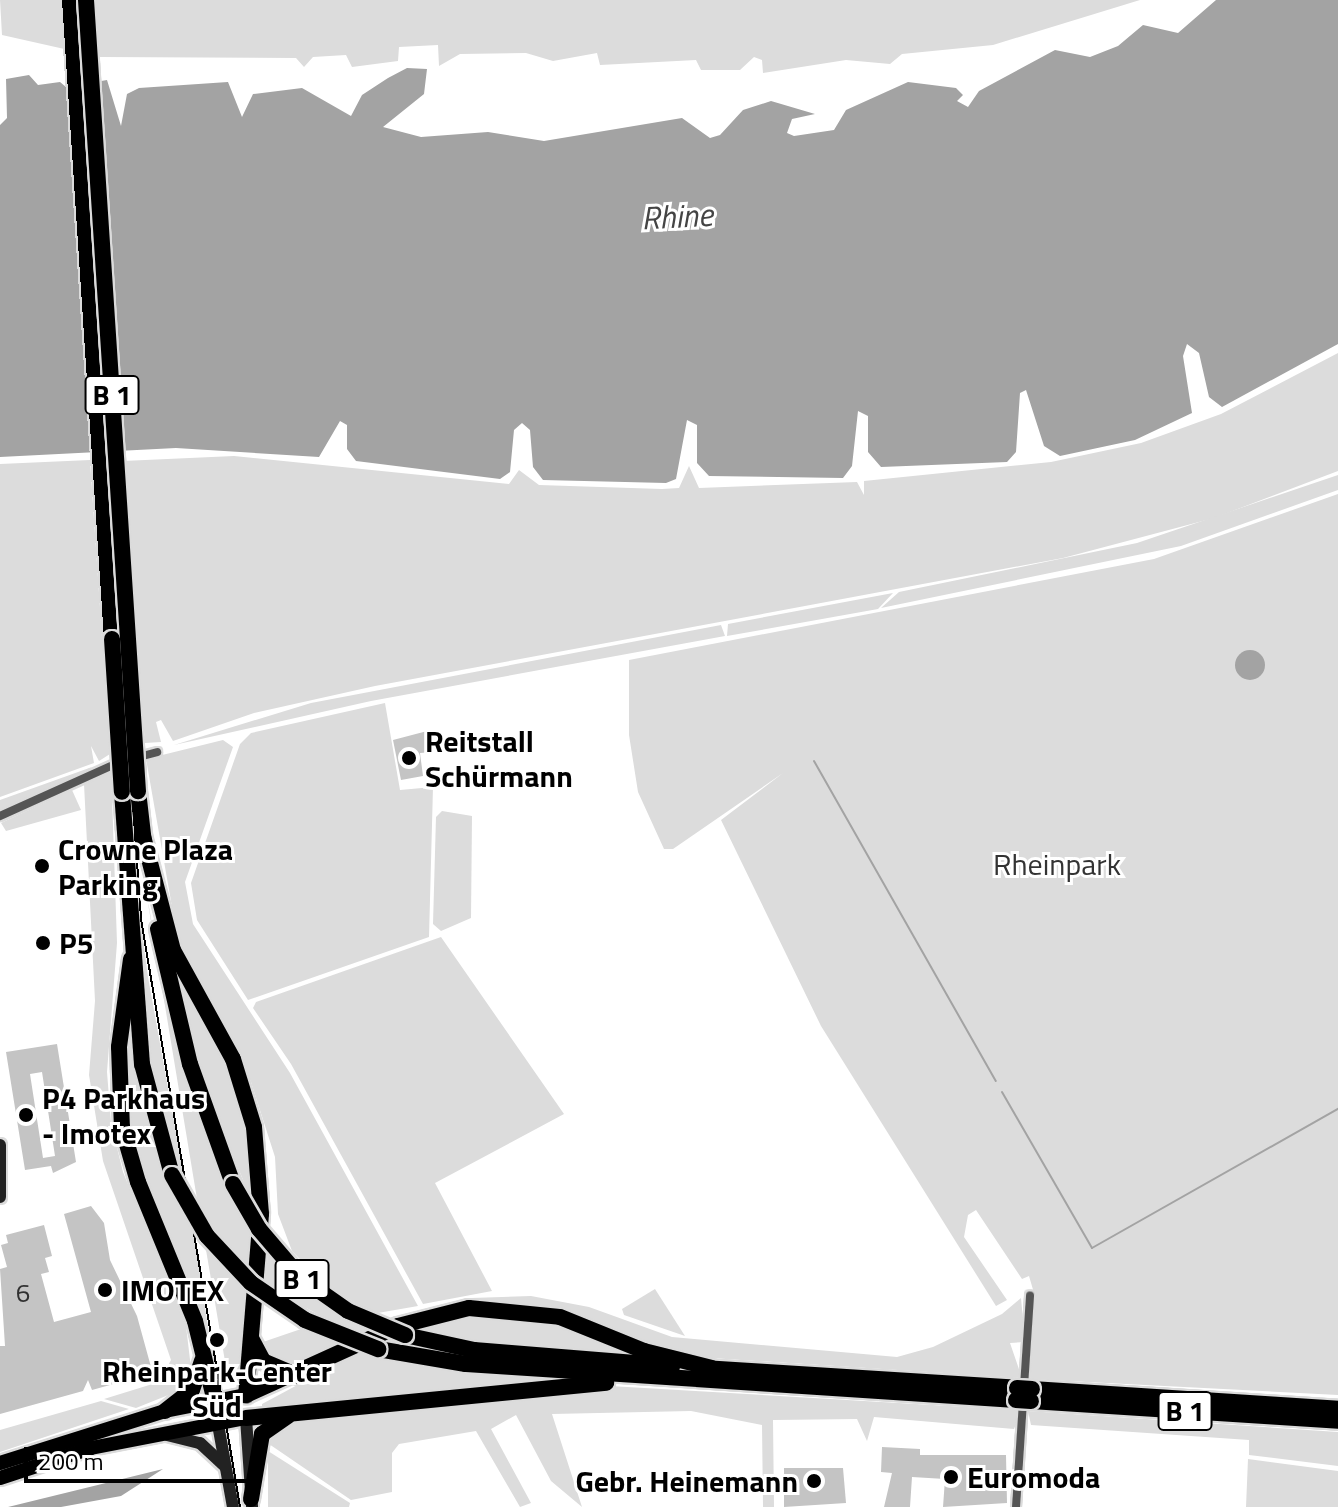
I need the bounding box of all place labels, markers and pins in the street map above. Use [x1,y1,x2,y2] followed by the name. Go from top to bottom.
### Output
[425,723,573,794] place label: Reitstall Schürmann
[400,749,418,767] marker: Reitstall Schürmann
[58,831,233,902] place label: Crowne Plaza Parking
[33,857,51,875] marker: Crowne Plaza Parking
[59,925,93,961] place label: P5
[34,934,52,952] marker: P5
[42,1080,205,1150] place label: P4 Parkhaus - Imotex
[17,1106,35,1124] marker: P4 Parkhaus - Imotex
[121,1272,224,1308] place label: IMOTEX
[96,1281,114,1299] marker: IMOTEX
[208,1331,226,1349] marker: Rheinpark-Center Süd
[102,1353,332,1424] place label: Rheinpark-Center Süd
[967,1459,1100,1495] place label: Euromoda
[575,1463,798,1499] place label: Gebr. Heinemann
[942,1468,960,1486] marker: Euromoda
[805,1472,823,1490] marker: Gebr. Heinemann

